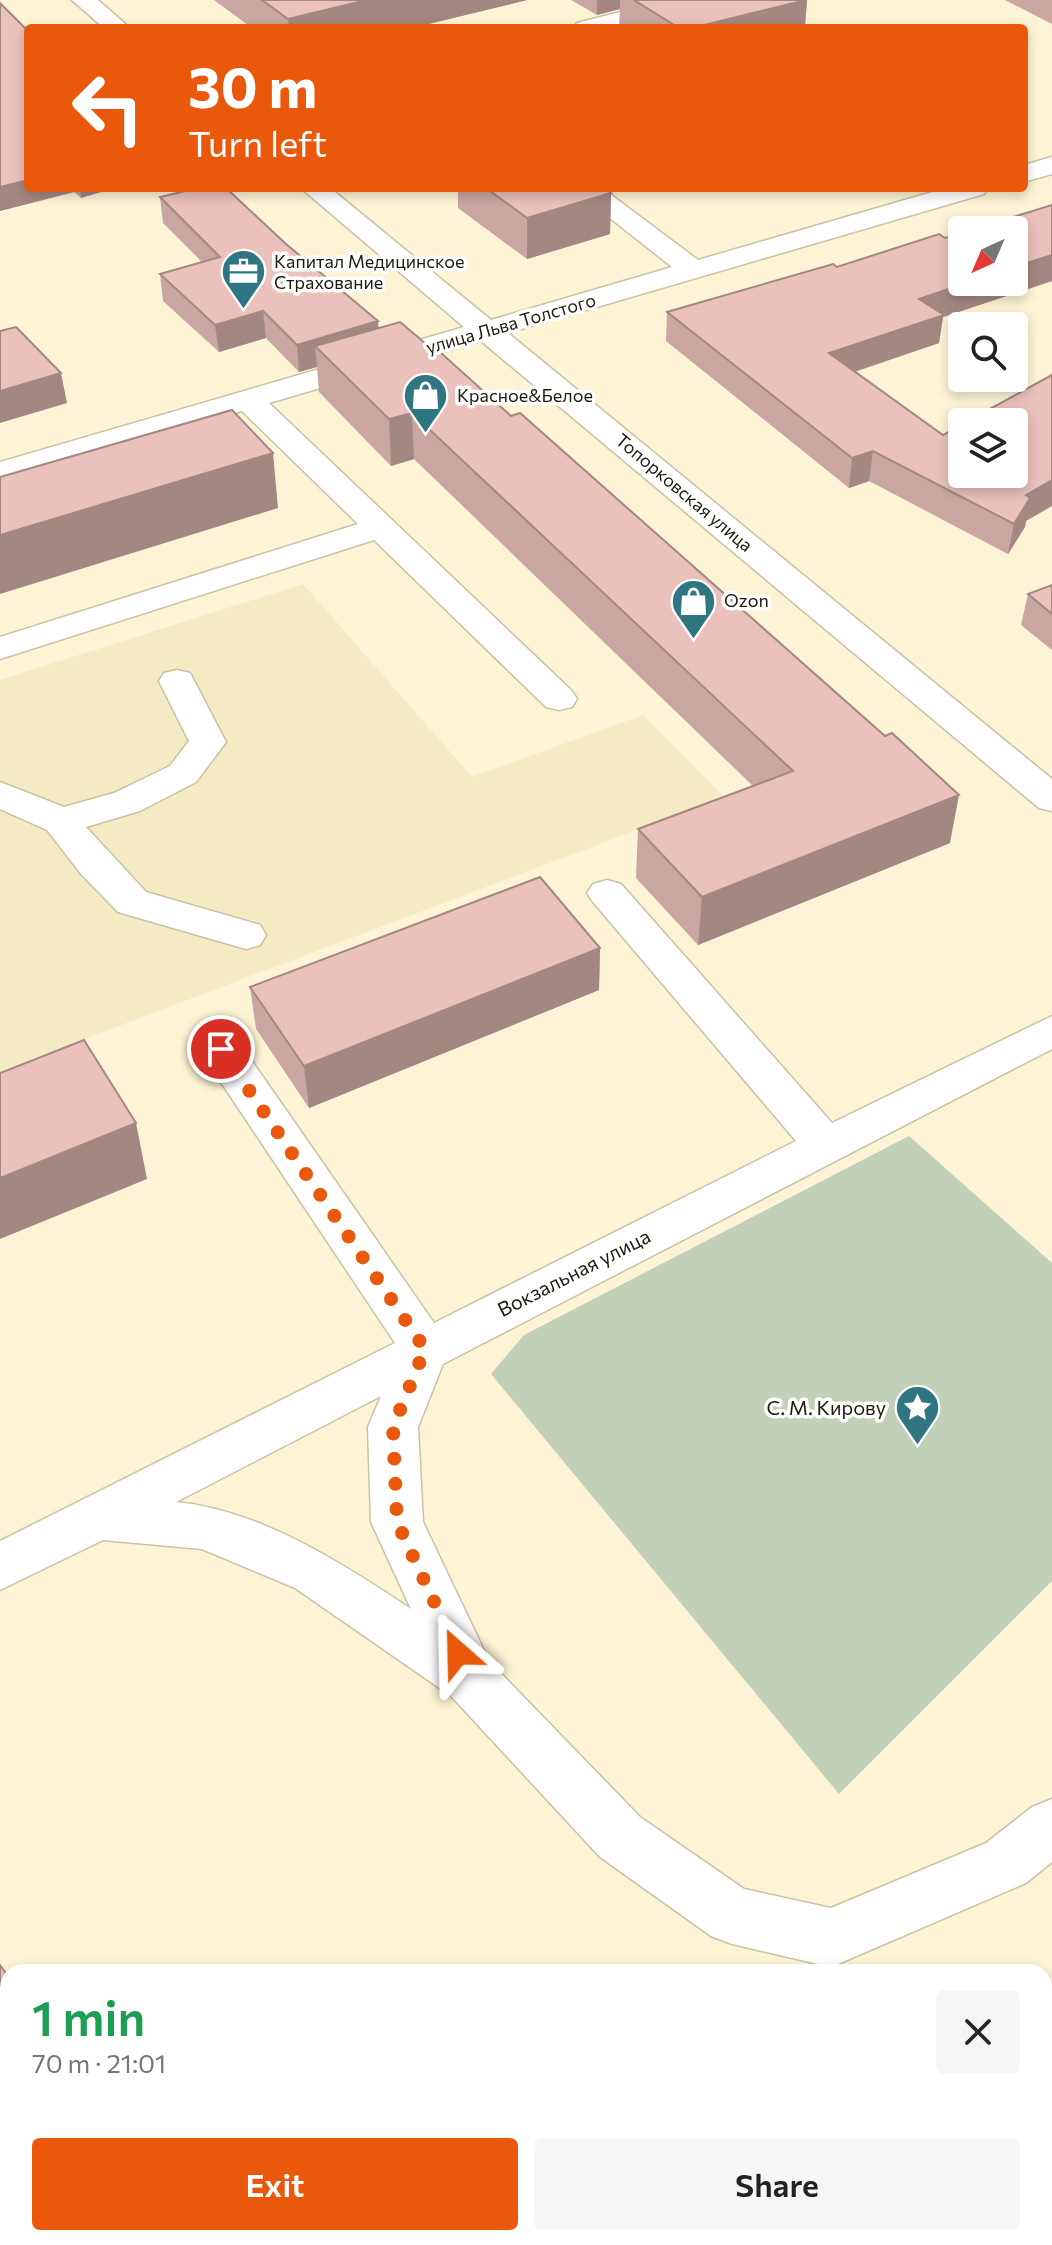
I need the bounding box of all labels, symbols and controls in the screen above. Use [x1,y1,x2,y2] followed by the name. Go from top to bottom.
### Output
[188,51,317,120] text: 30 m
[56,56,160,160] icon: left
[188,120,327,164] text: Turn left
[948,216,1028,296] north arrow
[948,216,1028,488] map controls
[219,248,267,311] office icon: Капитал Медицинское Страхование
[274,250,465,293] place label: Капитал Медицинское Страхование
[423,288,598,358] street label: улица Льва Толстого
[948,312,1028,392] button: search
[402,372,450,435] shop icon: Красное&Белое
[457,384,593,406] place label: Красное&Белое
[948,408,1028,488] button: layers
[612,429,758,556] street label: Топорковская улица
[669,577,717,640] shop icon: Ozon
[724,589,769,611] place label: Ozon
[187,1015,255,1083] pin
[199,1027,243,1071] icon: arrive
[493,1223,654,1321] street label: Вокзальная улица
[893,1384,941,1447] place icon: С. М. Кирову
[767,1395,886,1419] place label: С. М. Кирову
[416,1611,500,1695] position arrow
[32,1987,145,2046] text: 1 min
[936,1990,1020,2074] button: close
[32,2047,166,2078] text: 70 m · 21:01
[32,2138,518,2230] button: Exit
[534,2138,1020,2230] button: Share

